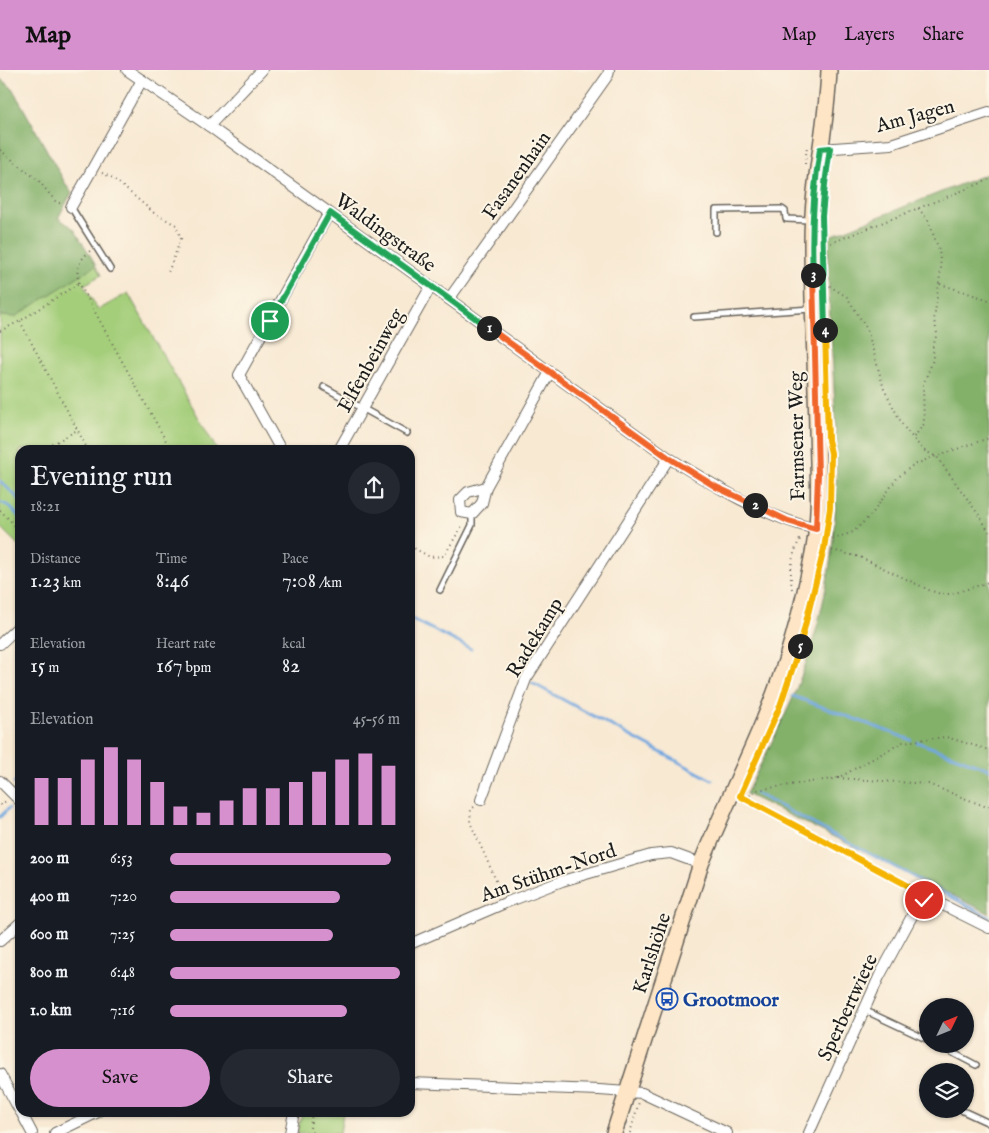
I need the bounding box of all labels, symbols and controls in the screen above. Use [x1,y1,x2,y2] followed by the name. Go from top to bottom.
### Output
[25,20,71,51] text: Map
[782,24,816,47] text: Map
[844,24,895,47] text: Layers
[923,24,964,47] text: Share
[872,94,958,139] street label: Am Jagen
[478,126,557,225] street label: Fasanenhain
[330,188,441,278] street label: Waldingstraße
[800,262,826,288] pin: 3
[811,266,816,284] text: 3
[249,300,291,342] pin
[332,303,411,417] street label: Elfenbeinweg
[256,307,284,335] icon: arrive
[476,316,502,340] pin: 1
[812,318,838,342] pin: 4
[487,319,492,337] text: 1
[822,321,829,339] text: 4
[784,370,811,501] street label: Farmsener Weg
[30,460,173,495] text: Evening run
[348,462,400,514] button: share
[742,492,768,518] pin: 2
[752,496,759,514] text: 2
[30,497,60,517] text: 18:21
[30,550,81,568] text: Distance
[156,550,187,568] text: Time
[282,550,309,568] text: Pace
[30,568,60,595] text: 1.23
[156,568,189,595] text: 8:46
[282,568,316,595] text: 7:08
[60,574,81,592] text: km
[316,574,342,592] text: /km
[502,593,569,682] street label: Radekamp
[788,634,812,658] pin: 5
[30,635,86,653] text: Elevation
[156,635,216,653] text: Heart rate
[282,635,305,653] text: kcal
[798,637,803,655] text: 5
[30,653,45,680] text: 15
[156,653,183,680] text: 167
[282,653,300,680] text: 82
[45,659,59,677] text: m
[183,659,211,677] text: bpm
[30,710,93,730] text: Elevation
[353,710,400,730] text: 45–56 m
[476,838,620,909] street label: Am Stühm-Nord
[30,849,69,869] text: 200 m
[110,849,133,869] text: 6:53
[903,879,945,921] pin
[910,886,938,914] icon: check
[30,887,69,907] text: 400 m
[110,887,137,907] text: 7:20
[628,910,677,997] street label: Karlshöhe
[30,925,68,945] text: 600 m
[110,925,135,945] text: 7:25
[813,950,884,1065] street label: Sperbertwiete
[30,963,68,983] text: 800 m
[110,963,135,983] text: 6:48
[655,987,679,1011] bus stop icon: Grootmoor
[683,988,780,1013] place label: Grootmoor
[919,998,974,1052] north arrow
[919,998,974,1118] map controls
[30,1001,72,1021] text: 1.0 km
[110,1001,134,1021] text: 7:16
[30,1049,210,1107] button: Save
[220,1049,400,1107] button: Share
[919,1063,974,1118] button: layers

